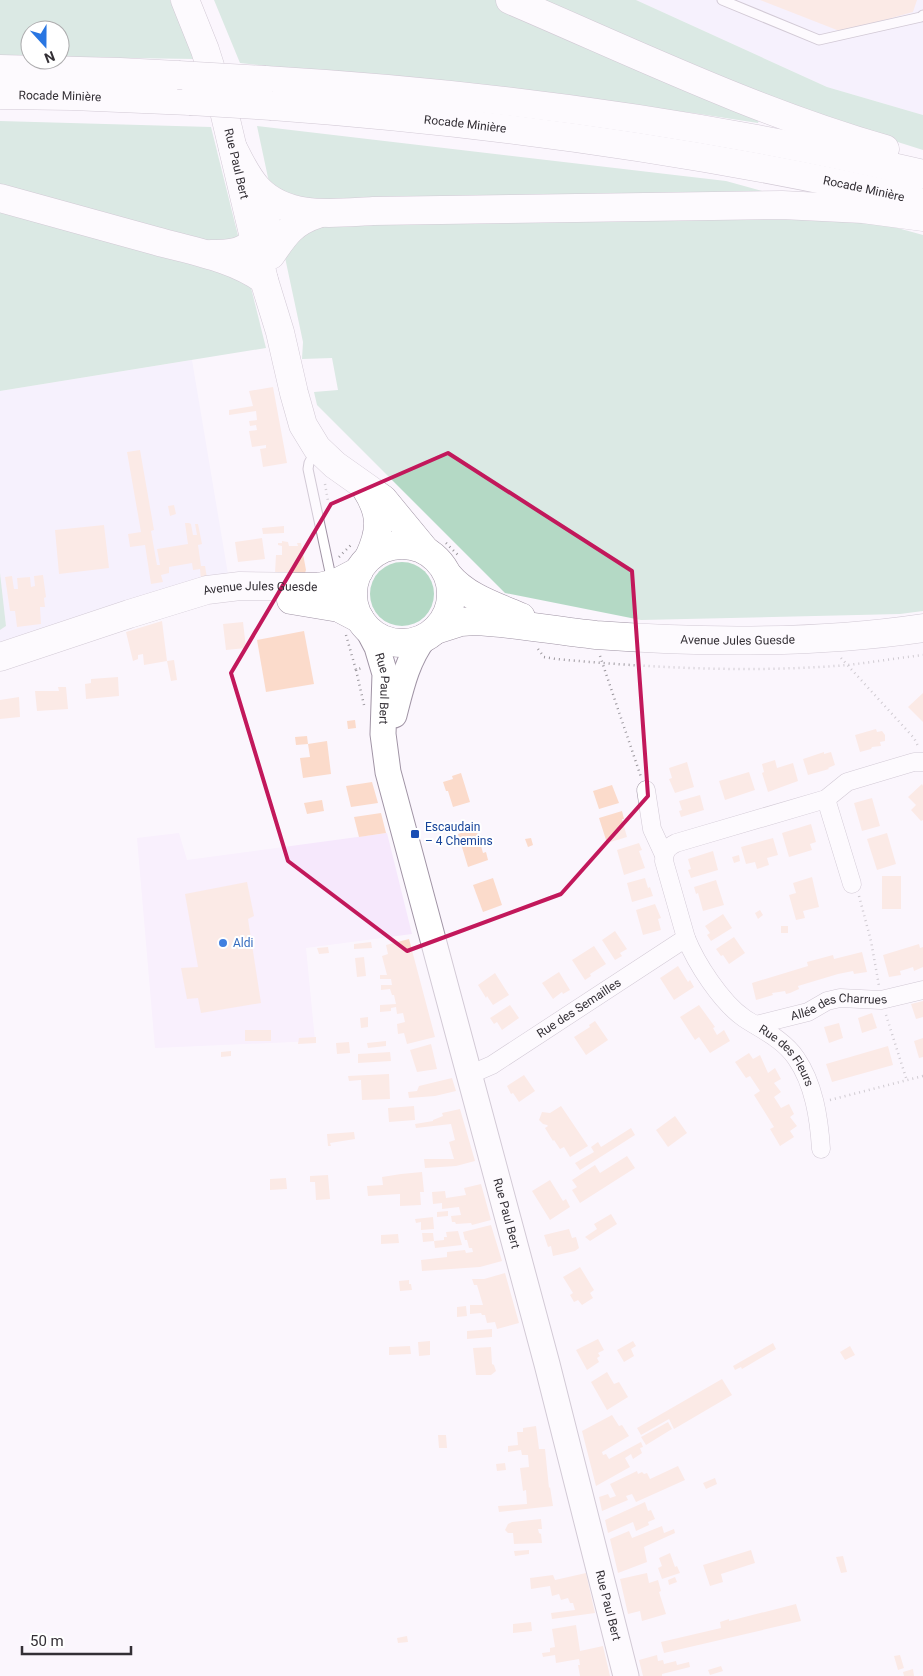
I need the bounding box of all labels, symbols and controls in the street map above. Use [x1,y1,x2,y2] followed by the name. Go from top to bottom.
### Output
[20,20,70,70] north arrow
[42,48,57,66] text: N
[18,88,102,104] street label: Rocade Minière
[423,113,507,136] street label: Rocade Minière
[221,127,252,201] street label: Rue Paul Bert
[822,173,906,204] street label: Rocade Minière
[201,579,318,598] street label: Avenue Jules Guesde
[680,633,795,648] street label: Avenue Jules Guesde
[372,651,392,725] street label: Rue Paul Bert
[425,820,493,848] place label: Escaudain – 4 Chemins
[409,828,421,840] marker: Escaudain – 4 Chemins
[233,936,254,950] place label: Aldi
[217,937,229,949] marker: Aldi
[534,975,624,1041] street label: Rue des Semailles
[789,991,889,1023] street label: Allée des Charrues
[756,1022,817,1088] street label: Rue des Fleurs
[490,1177,523,1250] street label: Rue Paul Bert
[592,1569,624,1642] street label: Rue Paul Bert
[22,1624,131,1656] scale bar
[30,1632,64,1650] text: 50 m

